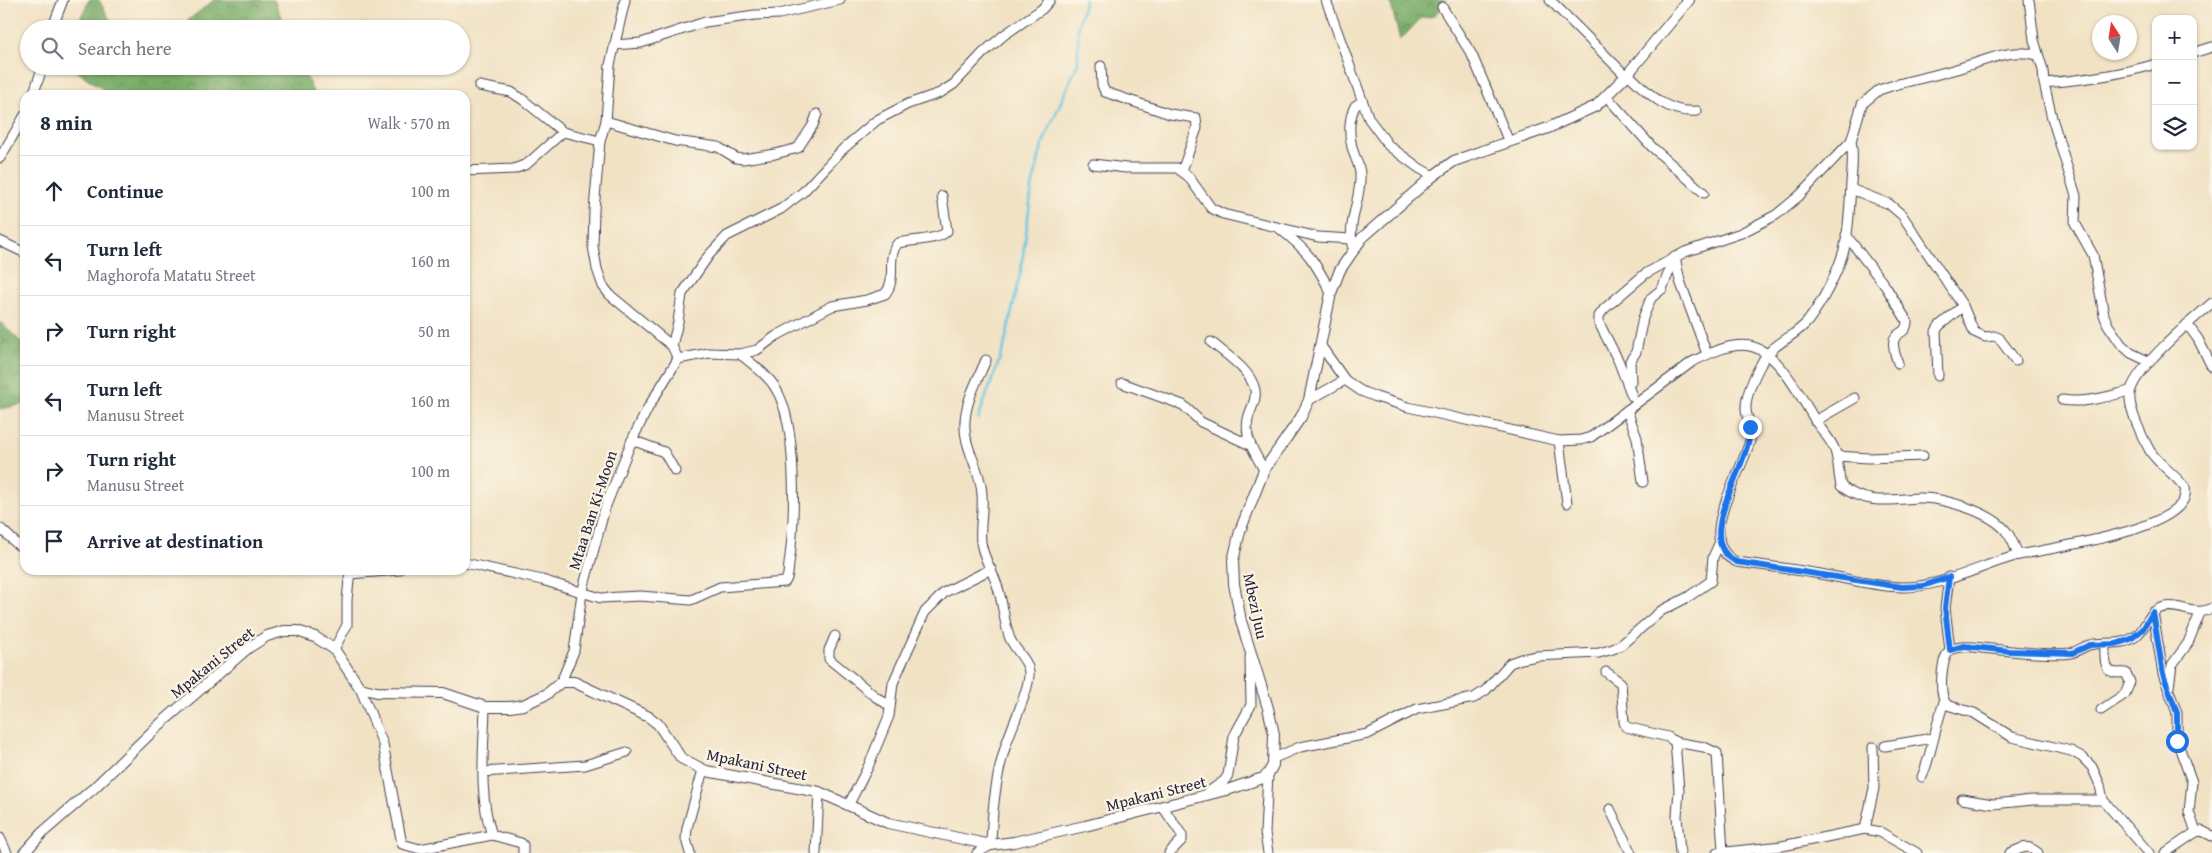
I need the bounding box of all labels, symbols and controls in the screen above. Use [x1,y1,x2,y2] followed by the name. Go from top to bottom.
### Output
[2092,15,2137,60] north arrow
[2152,15,2197,150] map controls
[2152,15,2197,60] button: +
[20,20,470,75] search box
[38,34,66,62] icon: search
[78,34,172,62] text: Search here
[2152,60,2197,105] button: −
[2152,105,2197,150] button: layers
[40,107,92,138] text: 8 min
[367,111,450,135] text: Walk · 570 m
[40,177,68,205] icon: ahead
[87,177,164,205] text: Continue
[410,179,450,203] text: 100 m
[87,235,162,263] text: Turn left
[40,247,68,275] icon: left
[410,249,450,273] text: 160 m
[87,263,256,287] text: Maghorofa Matatu Street
[40,317,68,345] icon: right
[87,317,176,345] text: Turn right
[418,319,450,343] text: 50 m
[87,375,162,403] text: Turn left
[40,387,68,415] icon: left
[410,389,450,413] text: 160 m
[87,403,184,427] text: Manusu Street
[1739,416,1762,439] route end
[87,445,176,473] text: Turn right
[561,447,623,573] street label: Mtaa Ban Ki-Moon
[40,457,68,485] icon: right
[410,459,450,483] text: 100 m
[87,473,184,497] text: Manusu Street
[40,527,68,555] icon: arrive
[87,527,263,555] text: Arrive at destination
[1237,571,1275,641] street label: Mbezi Juu
[165,620,260,704] street label: Mpakani Street
[2166,730,2189,753] route start
[704,742,810,786] street label: Mpakani Street
[1103,769,1209,817] street label: Mpakani Street

